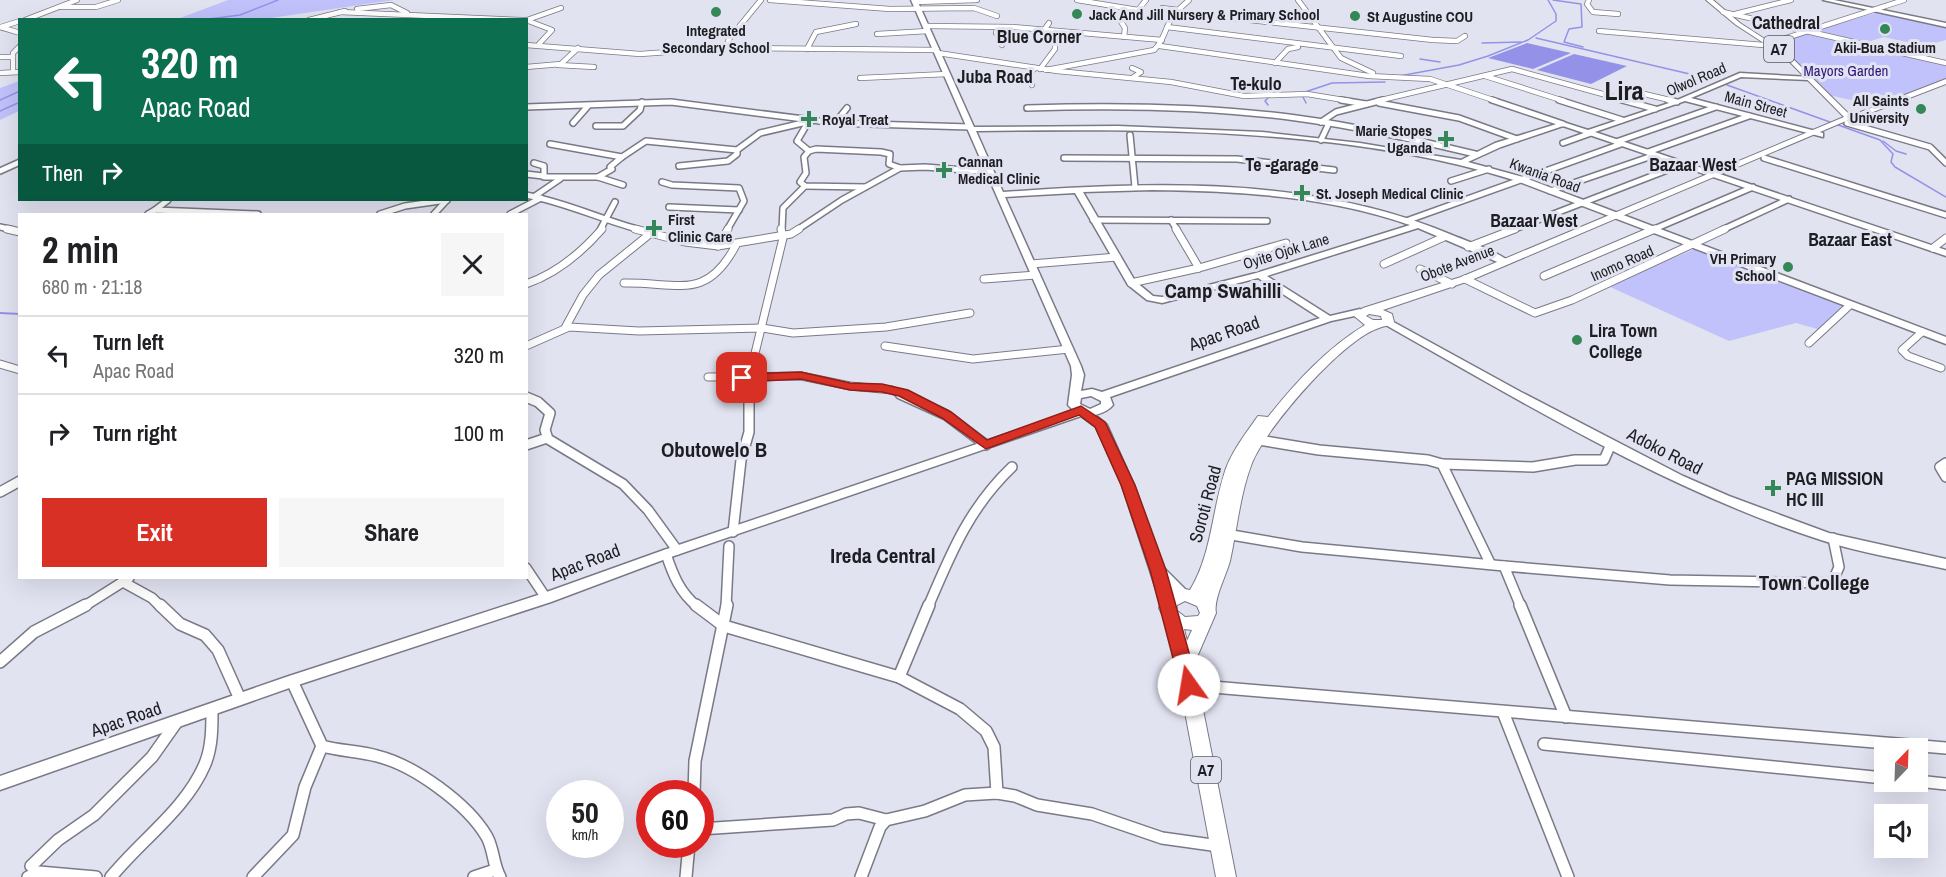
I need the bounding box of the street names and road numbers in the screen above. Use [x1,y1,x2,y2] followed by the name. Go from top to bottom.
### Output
[1764,36,1794,62] road number: A7
[1663,57,1729,101] street label: Olwol Road
[1723,86,1790,123] street label: Main Street
[1507,153,1583,197] street label: Kwania Road
[1240,228,1332,274] street label: Oyite Ojok Lane
[1417,239,1497,287] street label: Obote Avenue
[1587,240,1657,286] street label: Inomo Road
[1184,309,1263,357] street label: Apac Road
[1622,421,1707,481] street label: Adoko Road
[1183,463,1227,545] street label: Soroti Road
[545,537,624,587] street label: Apac Road
[86,695,165,743] street label: Apac Road
[1191,757,1221,783] road number: A7

